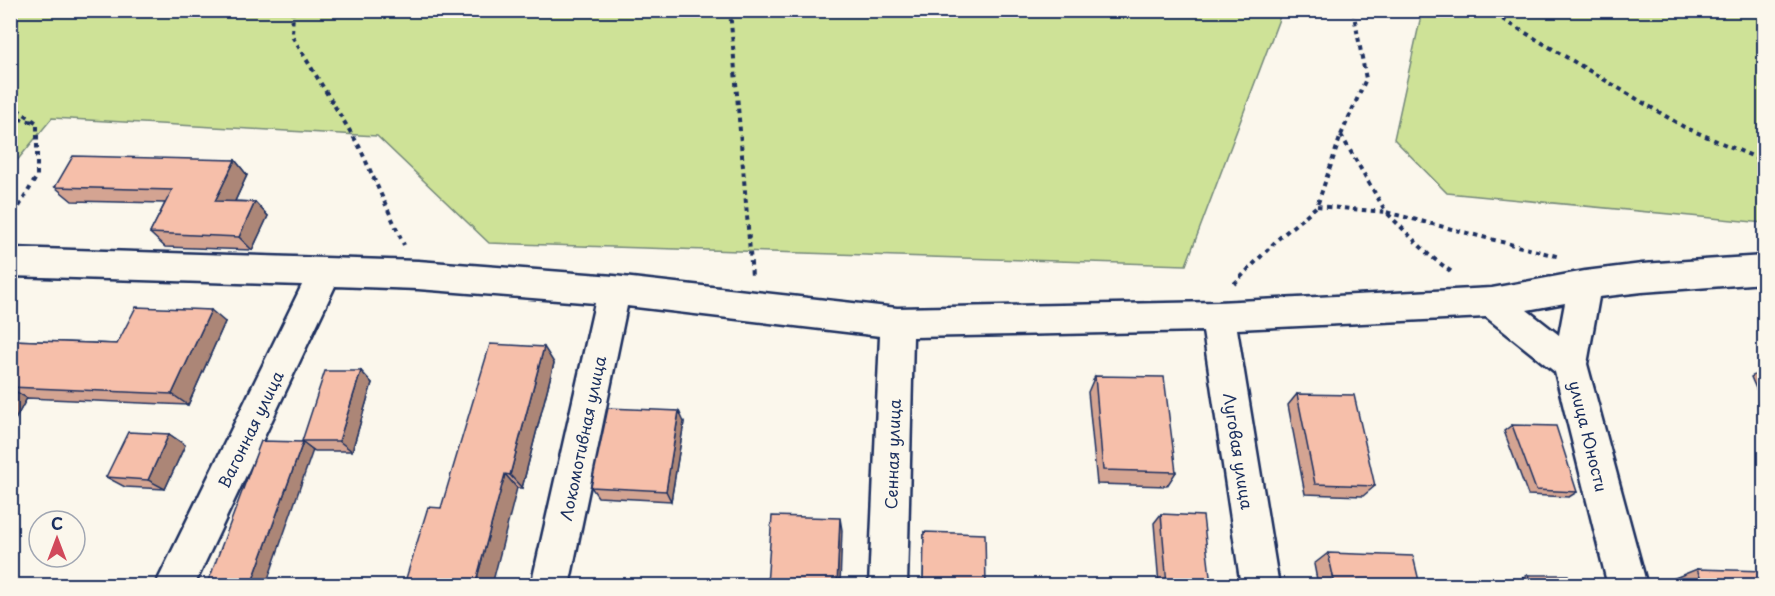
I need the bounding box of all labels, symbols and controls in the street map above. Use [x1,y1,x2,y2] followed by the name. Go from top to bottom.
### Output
[553,353,611,523] street label: Локомотивная улица
[211,366,289,492] street label: Вагонная улица
[1564,378,1614,494] street label: улица Юности
[1218,391,1260,511] street label: Луговая улица
[878,398,906,510] street label: Сенная улица
[27,509,87,569] north arrow
[51,511,63,535] text: С

